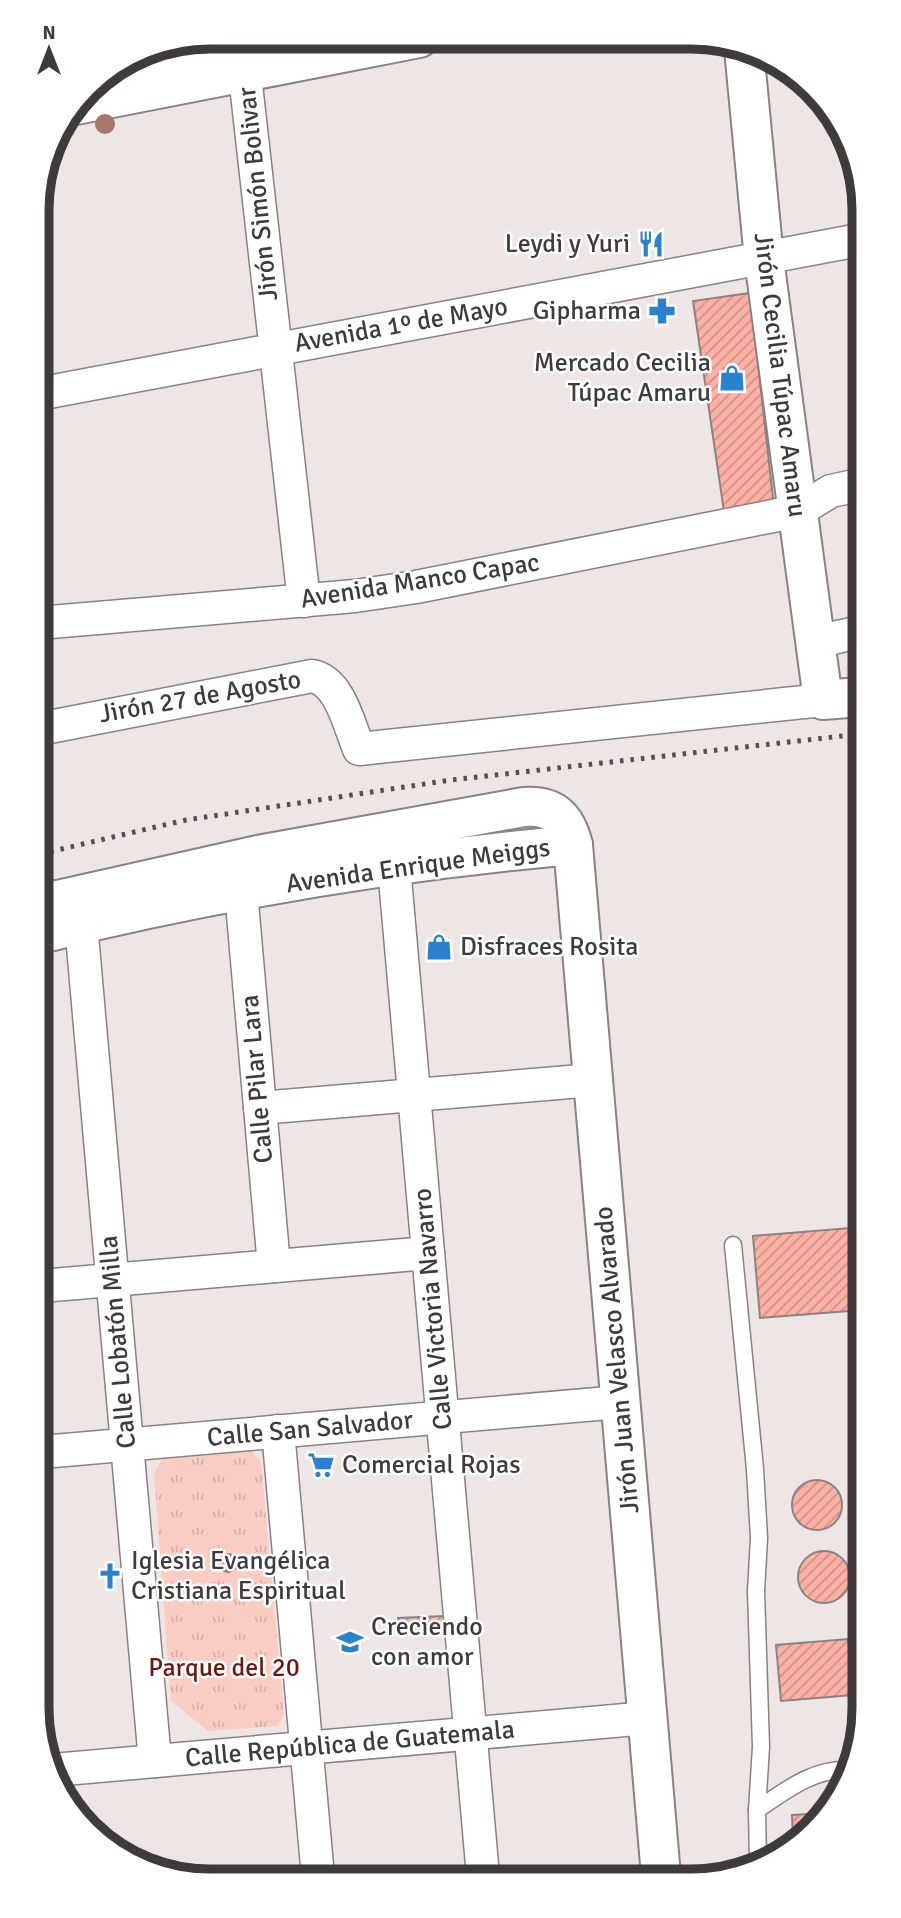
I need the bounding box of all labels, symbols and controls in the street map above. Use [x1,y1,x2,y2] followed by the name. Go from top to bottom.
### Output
[14,14,84,84] north arrow
[42,21,56,45] text: N
[231,85,285,303] street label: Jirón Simón Bolivar
[505,228,630,260] place label: Leydi y Yuri
[636,229,666,259] restaurant icon: Leydi y Yuri
[747,231,813,519] street label: Jirón Cecilia Túpac Amaru
[292,290,510,360] street label: Avenida 1º de Mayo
[533,295,641,327] place label: Gipharma
[647,296,677,326] pharmacy icon: Gipharma
[534,347,711,409] place label: Mercado Cecilia Túpac Amaru
[717,363,747,393] shop icon: Mercado Cecilia Túpac Amaru
[298,546,542,616] street label: Avenida Manco Capac
[97,664,303,730] street label: Jirón 27 de Agosto
[284,832,552,900] street label: Avenida Enrique Meiggs
[460,931,639,963] place label: Disfraces Rosita
[424,932,454,962] shop icon: Disfraces Rosita
[234,993,280,1165] street label: Calle Pilar Lara
[407,1187,459,1431] street label: Calle Victoria Navarro
[588,1205,646,1515] street label: Jirón Juan Velasco Alvarado
[93,1234,143,1450] street label: Calle Lobatón Milla
[206,1404,415,1454] street label: Calle San Salvador
[342,1449,521,1481] place label: Comercial Rojas
[306,1450,336,1480] supermarket icon: Comercial Rojas
[131,1545,346,1607] place label: Iglesia Evangélica Cristiana Espiritual
[95,1561,125,1591] church icon: Iglesia Evangélica Cristiana Espiritual
[371,1611,483,1673] place label: Creciendo con amor
[335,1627,365,1657] school or university icon: Creciendo con amor
[148,1652,300,1684] park label: Parque del 20
[184,1714,516,1774] street label: Calle República de Guatemala

